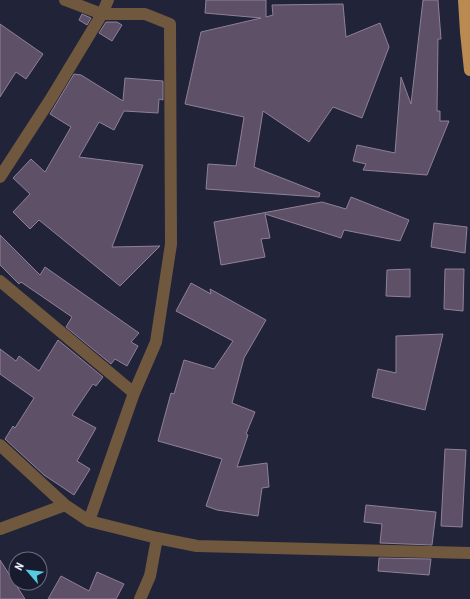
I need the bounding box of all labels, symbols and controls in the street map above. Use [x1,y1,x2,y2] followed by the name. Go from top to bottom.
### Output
[8,551,48,591] north arrow
[12,560,27,573] text: N

